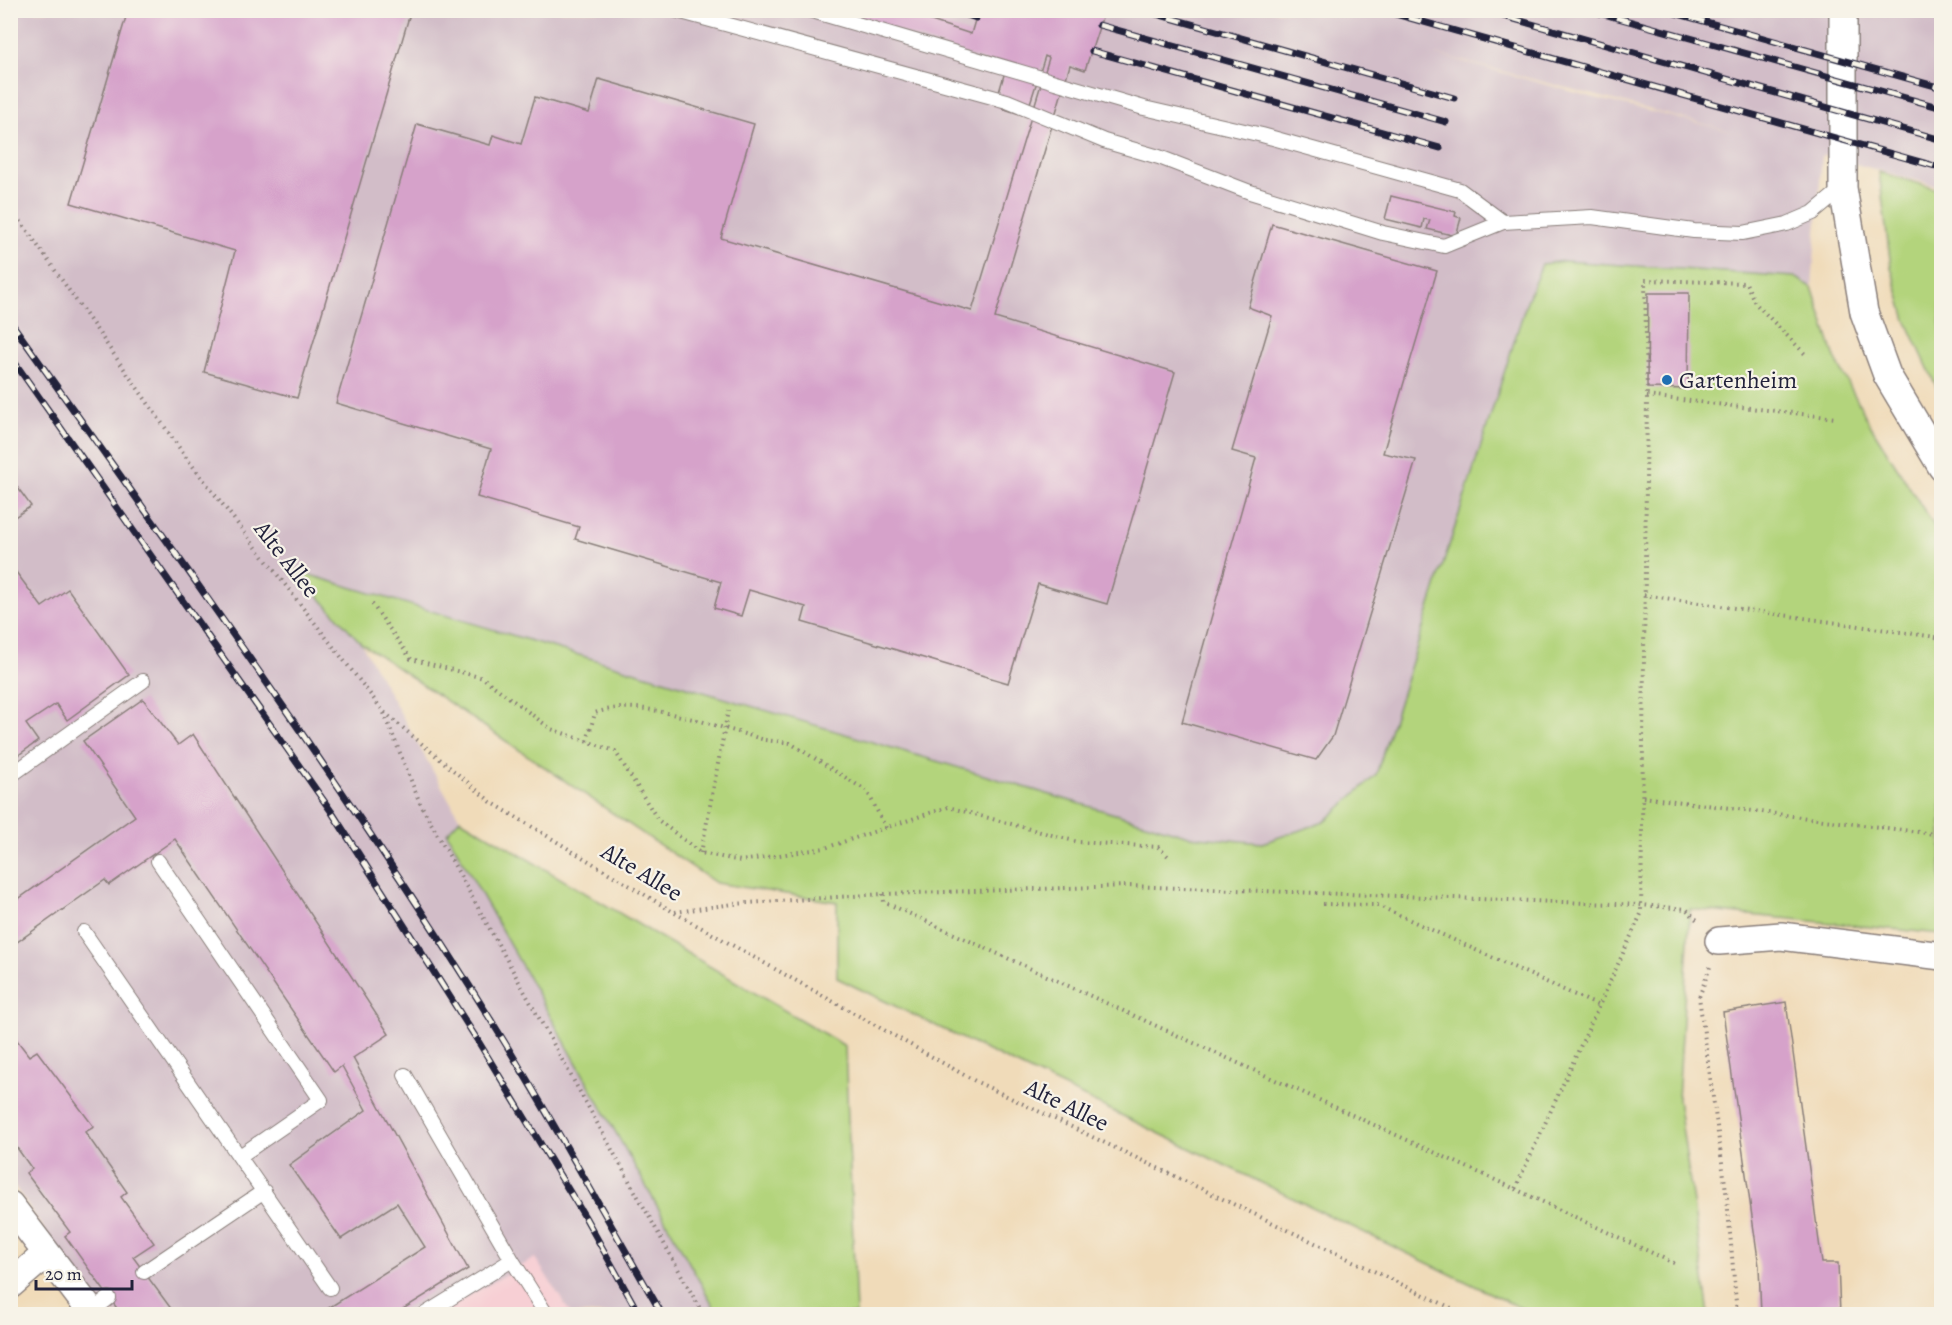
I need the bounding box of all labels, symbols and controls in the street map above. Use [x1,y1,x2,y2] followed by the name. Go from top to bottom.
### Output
[1679,364,1797,396] place label: Gartenheim
[1660,373,1674,387] marker: Gartenheim
[246,513,327,604] street label: Alte Allee
[595,835,689,909] street label: Alte Allee
[1019,1071,1114,1139] street label: Alte Allee
[36,1253,132,1291] scale bar
[45,1262,82,1286] text: 20 m

